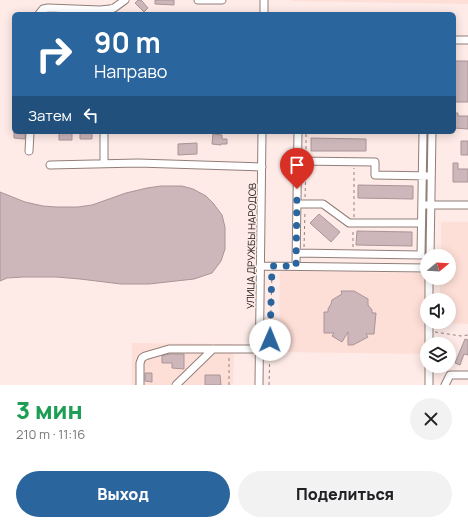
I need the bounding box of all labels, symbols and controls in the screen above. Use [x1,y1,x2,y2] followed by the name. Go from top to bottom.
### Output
[94,23,161,61] text: 90 m
[28,28,80,80] icon: right
[94,59,168,83] text: Направо
[80,104,102,126] icon: left
[28,105,72,126] text: Затем
[280,148,314,189] pin
[286,154,308,176] icon: arrive
[243,183,259,309] street label: УЛИЦА ДРУЖБЫ НАРОДОВ
[420,249,456,285] north arrow
[420,249,456,373] map controls
[420,293,456,329] button: sound
[249,319,291,361] position arrow
[420,337,456,373] button: layers
[16,393,83,426] text: 3 мин
[410,398,452,440] button: close
[16,425,85,443] text: 210 m · 11:16
[16,471,230,517] button: Выход
[238,471,452,517] button: Поделиться

